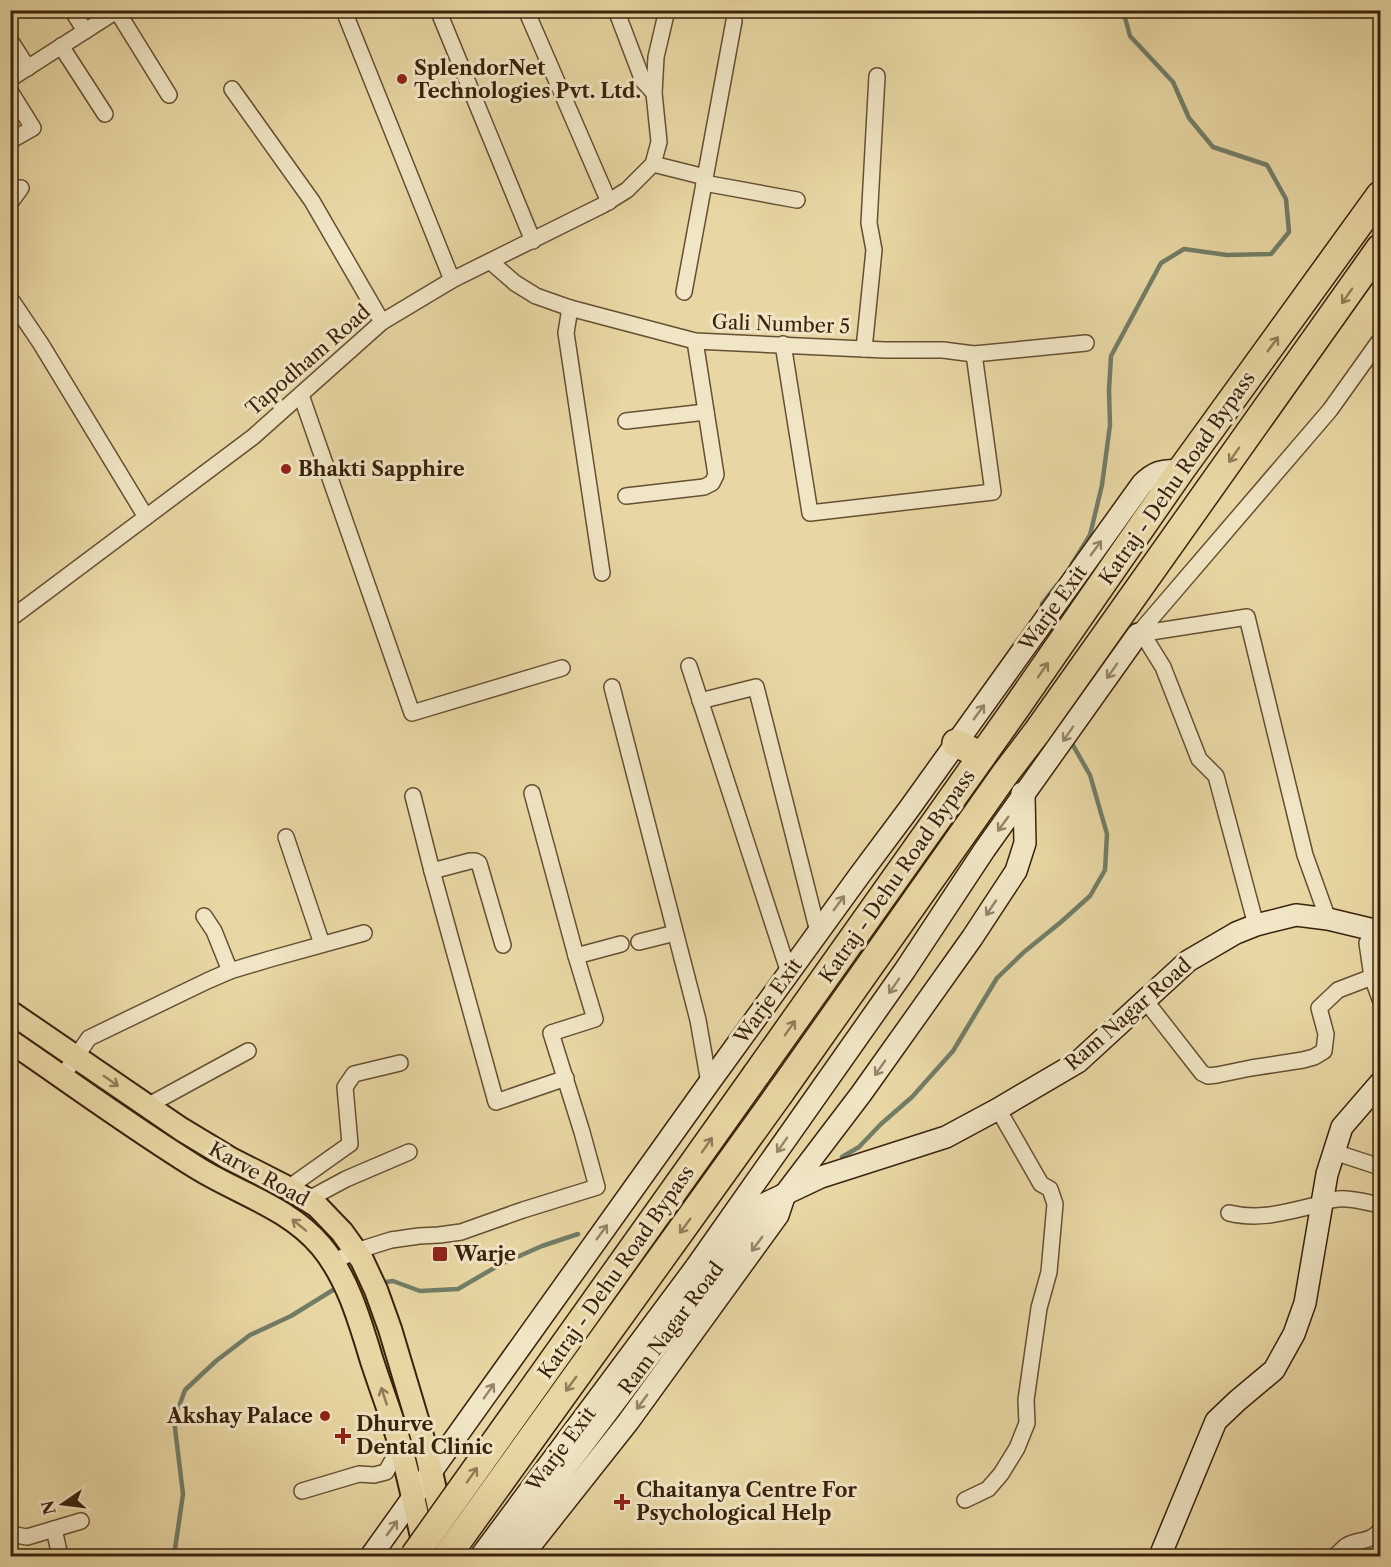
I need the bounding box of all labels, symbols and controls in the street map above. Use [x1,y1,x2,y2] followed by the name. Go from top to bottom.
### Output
[414,56,641,103] place label: SplendorNet Technologies Pvt. Ltd.
[395,72,409,86] marker: SplendorNet Technologies Pvt. Ltd.
[1341,287,1353,303] one-way arrow
[241,299,375,421] street label: Tapodham Road
[711,310,851,338] street label: Gali Number 5
[1267,336,1279,352] one-way arrow
[1094,367,1260,589] street label: Katraj - Dehu Road Bypass
[1228,446,1240,462] one-way arrow
[298,457,465,481] place label: Bhakti Sapphire
[279,462,293,476] marker: Bhakti Sapphire
[1090,540,1102,556] one-way arrow
[1013,561,1092,656] street label: Warje Exit
[1037,662,1049,679] one-way arrow
[1106,662,1118,679] one-way arrow
[973,704,985,720] one-way arrow
[1062,725,1074,741] one-way arrow
[814,765,980,987] street label: Katraj - Dehu Road Bypass
[997,816,1009,832] one-way arrow
[833,896,845,912] one-way arrow
[985,899,997,916] one-way arrow
[1060,953,1196,1075] street label: Ram Nagar Road
[728,954,807,1049] street label: Warje Exit
[888,977,900,993] one-way arrow
[784,1020,796,1036] one-way arrow
[874,1060,886,1076] one-way arrow
[102,1075,118,1087] one-way arrow
[205,1137,313,1211] street label: Karve Road
[701,1137,713,1153] one-way arrow
[776,1137,788,1153] one-way arrow
[533,1161,699,1383] street label: Katraj - Dehu Road Bypass
[678,1217,691,1233] one-way arrow
[291,1219,307,1232] one-way arrow
[596,1224,609,1240] one-way arrow
[750,1236,763,1252] one-way arrow
[453,1242,516,1266] place label: Warje
[431,1245,449,1263] marker: Warje
[613,1257,729,1399] street label: Ram Nagar Road
[565,1376,577,1392] one-way arrow
[483,1383,495,1399] one-way arrow
[377,1387,388,1406] one-way arrow
[636,1394,648,1410] one-way arrow
[521,1402,601,1497] street label: Warje Exit
[166,1404,313,1428] place label: Akshay Palace
[318,1409,332,1423] marker: Akshay Palace
[356,1412,493,1459] place label: Dhurve Dental Clinic
[334,1427,352,1445] marker: Dhurve Dental Clinic
[466,1467,478,1483] one-way arrow
[33,1474,93,1534] north arrow
[636,1478,857,1525] place label: Chaitanya Centre For Psychological Help
[613,1493,631,1511] marker: Chaitanya Centre For Psychological Help
[37,1498,60,1517] text: N
[386,1520,398,1536] one-way arrow

